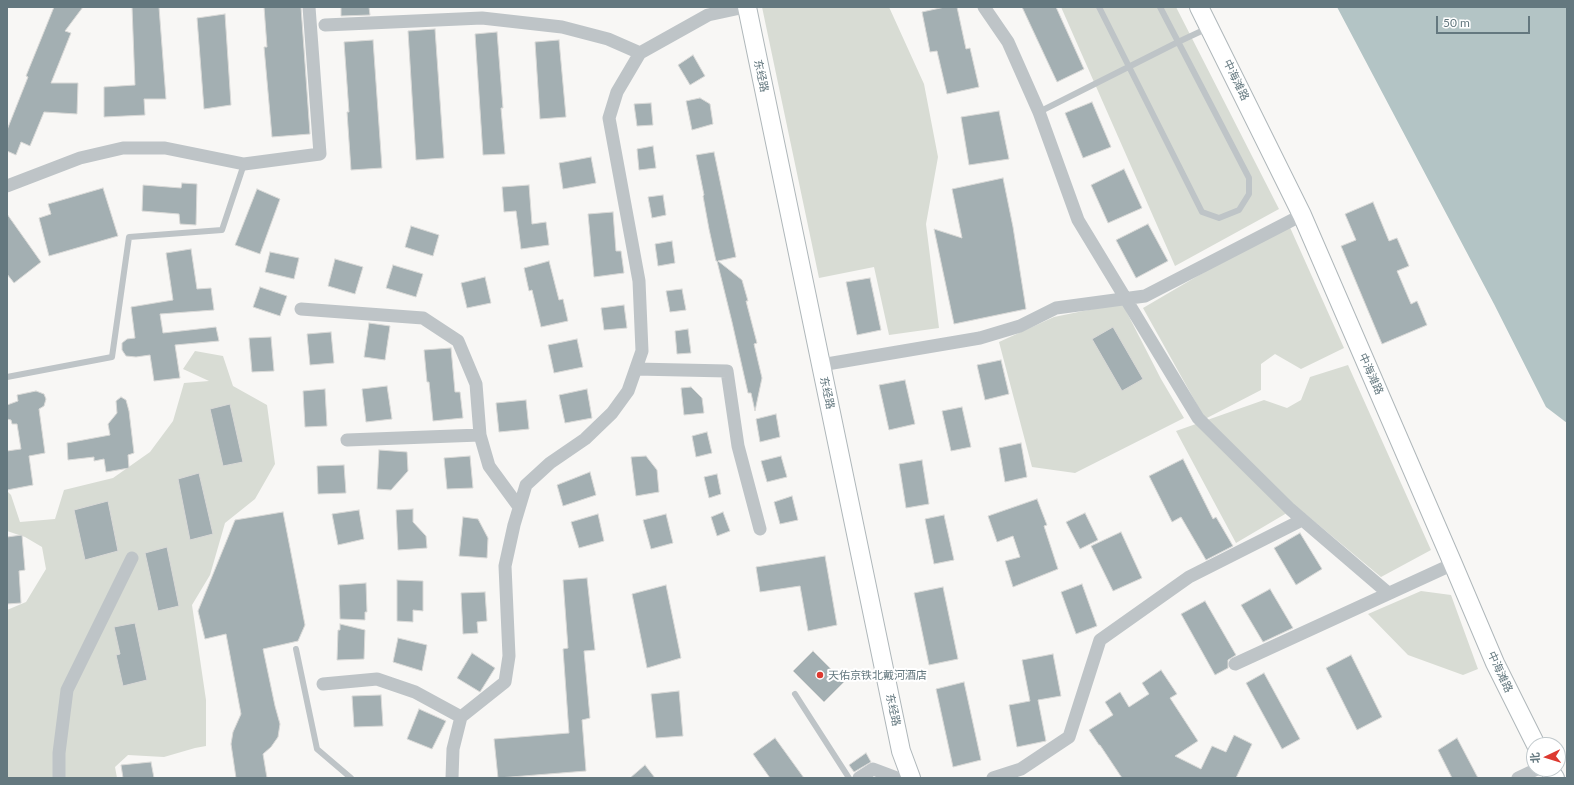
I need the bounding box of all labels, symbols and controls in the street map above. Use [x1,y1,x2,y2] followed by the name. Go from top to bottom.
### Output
[1438,8,1532,34] scale bar
[1443,15,1470,30] text: 50 m
[1220,57,1252,103] street label: 中海滩路
[751,58,771,94] street label: 东经路
[1356,351,1386,397] street label: 中海滩路
[817,375,837,411] street label: 东经路
[1485,649,1515,695] street label: 中海滩路
[828,668,927,682] place label: 天佑京铁北戴河酒店
[815,670,825,680] marker: 天佑京铁北戴河酒店
[883,692,903,728] street label: 东经路
[1526,737,1566,777] north arrow
[1528,752,1541,764] text: 北

